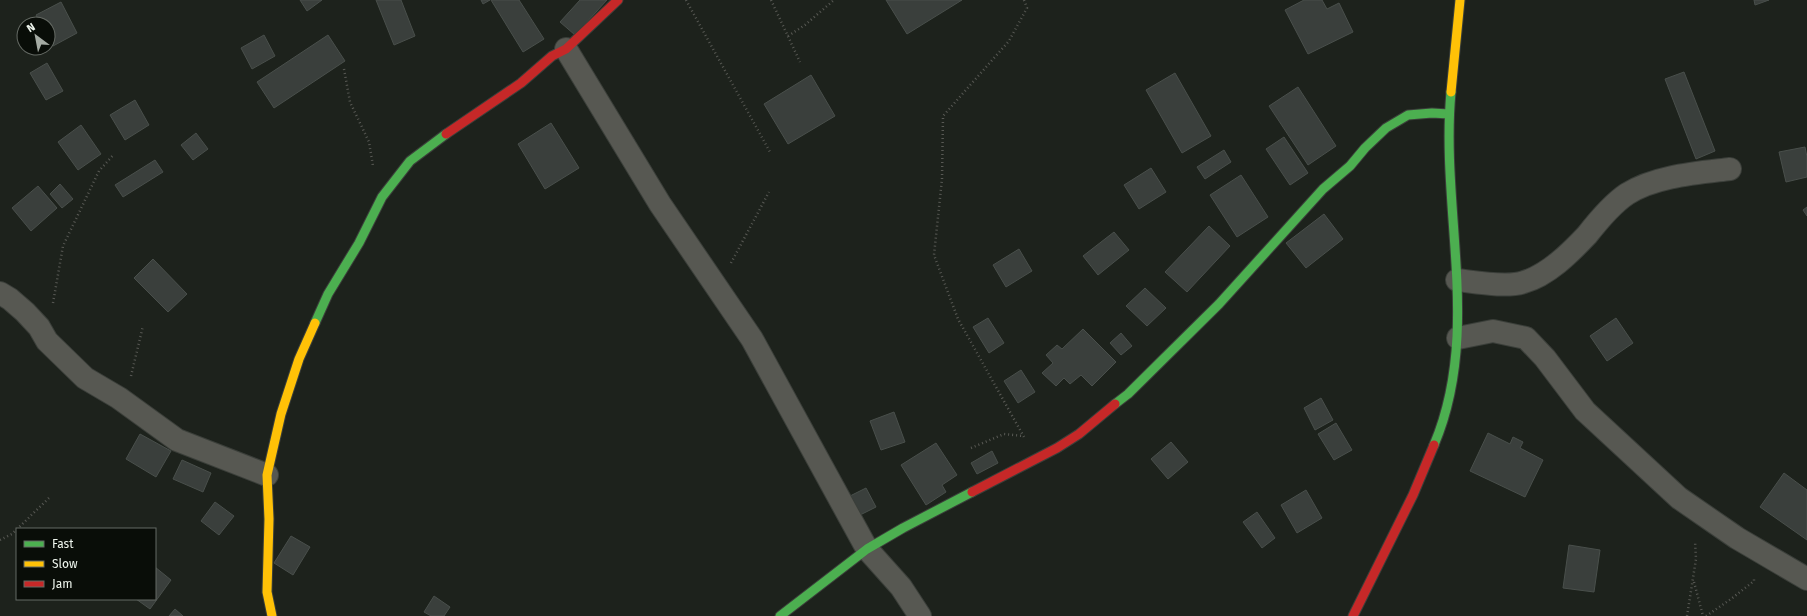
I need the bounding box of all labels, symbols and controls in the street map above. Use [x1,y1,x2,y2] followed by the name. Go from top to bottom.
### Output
[16,16,56,56] north arrow
[24,20,38,35] text: N
[16,528,156,600] legend
[52,537,74,551] text: Fast
[52,557,78,571] text: Slow
[52,577,72,591] text: Jam

